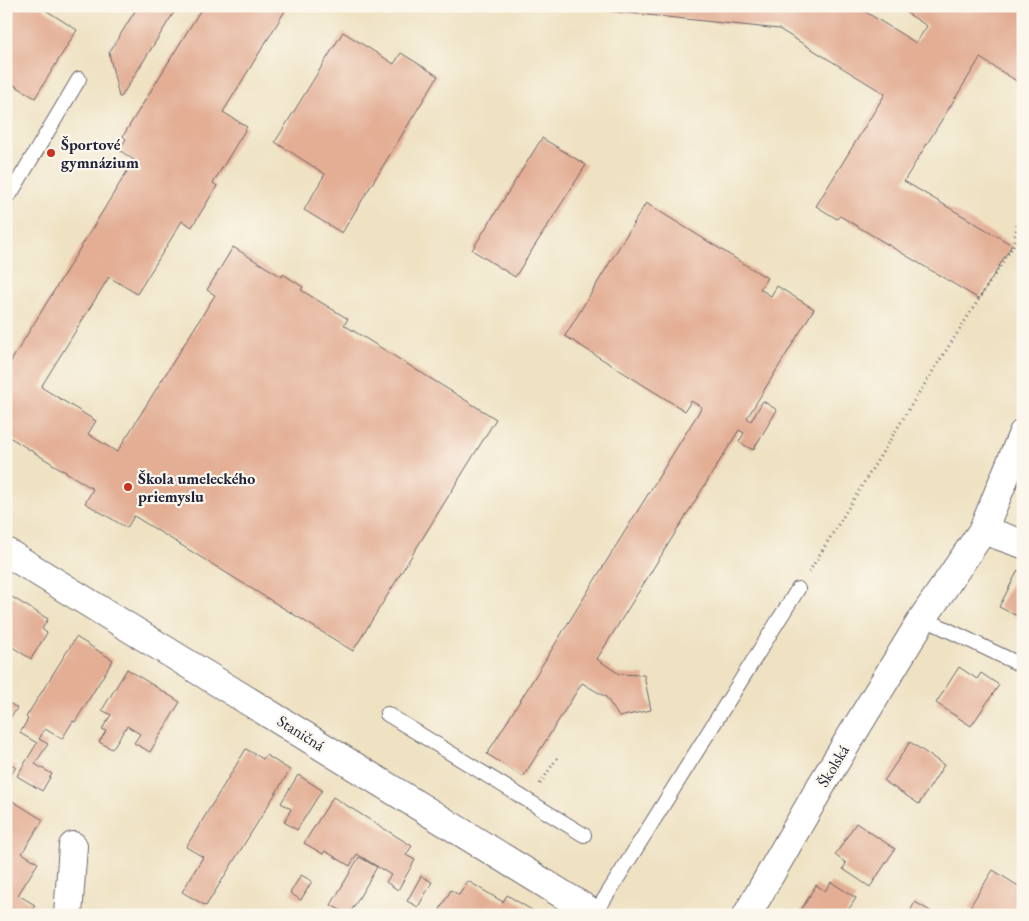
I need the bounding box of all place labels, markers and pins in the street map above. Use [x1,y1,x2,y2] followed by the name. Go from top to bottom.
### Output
[61,134,139,173] place label: Športové gymnázium
[45,147,57,159] marker: Športové gymnázium
[138,468,255,507] place label: Škola umeleckého priemyslu
[122,481,134,493] marker: Škola umeleckého priemyslu

